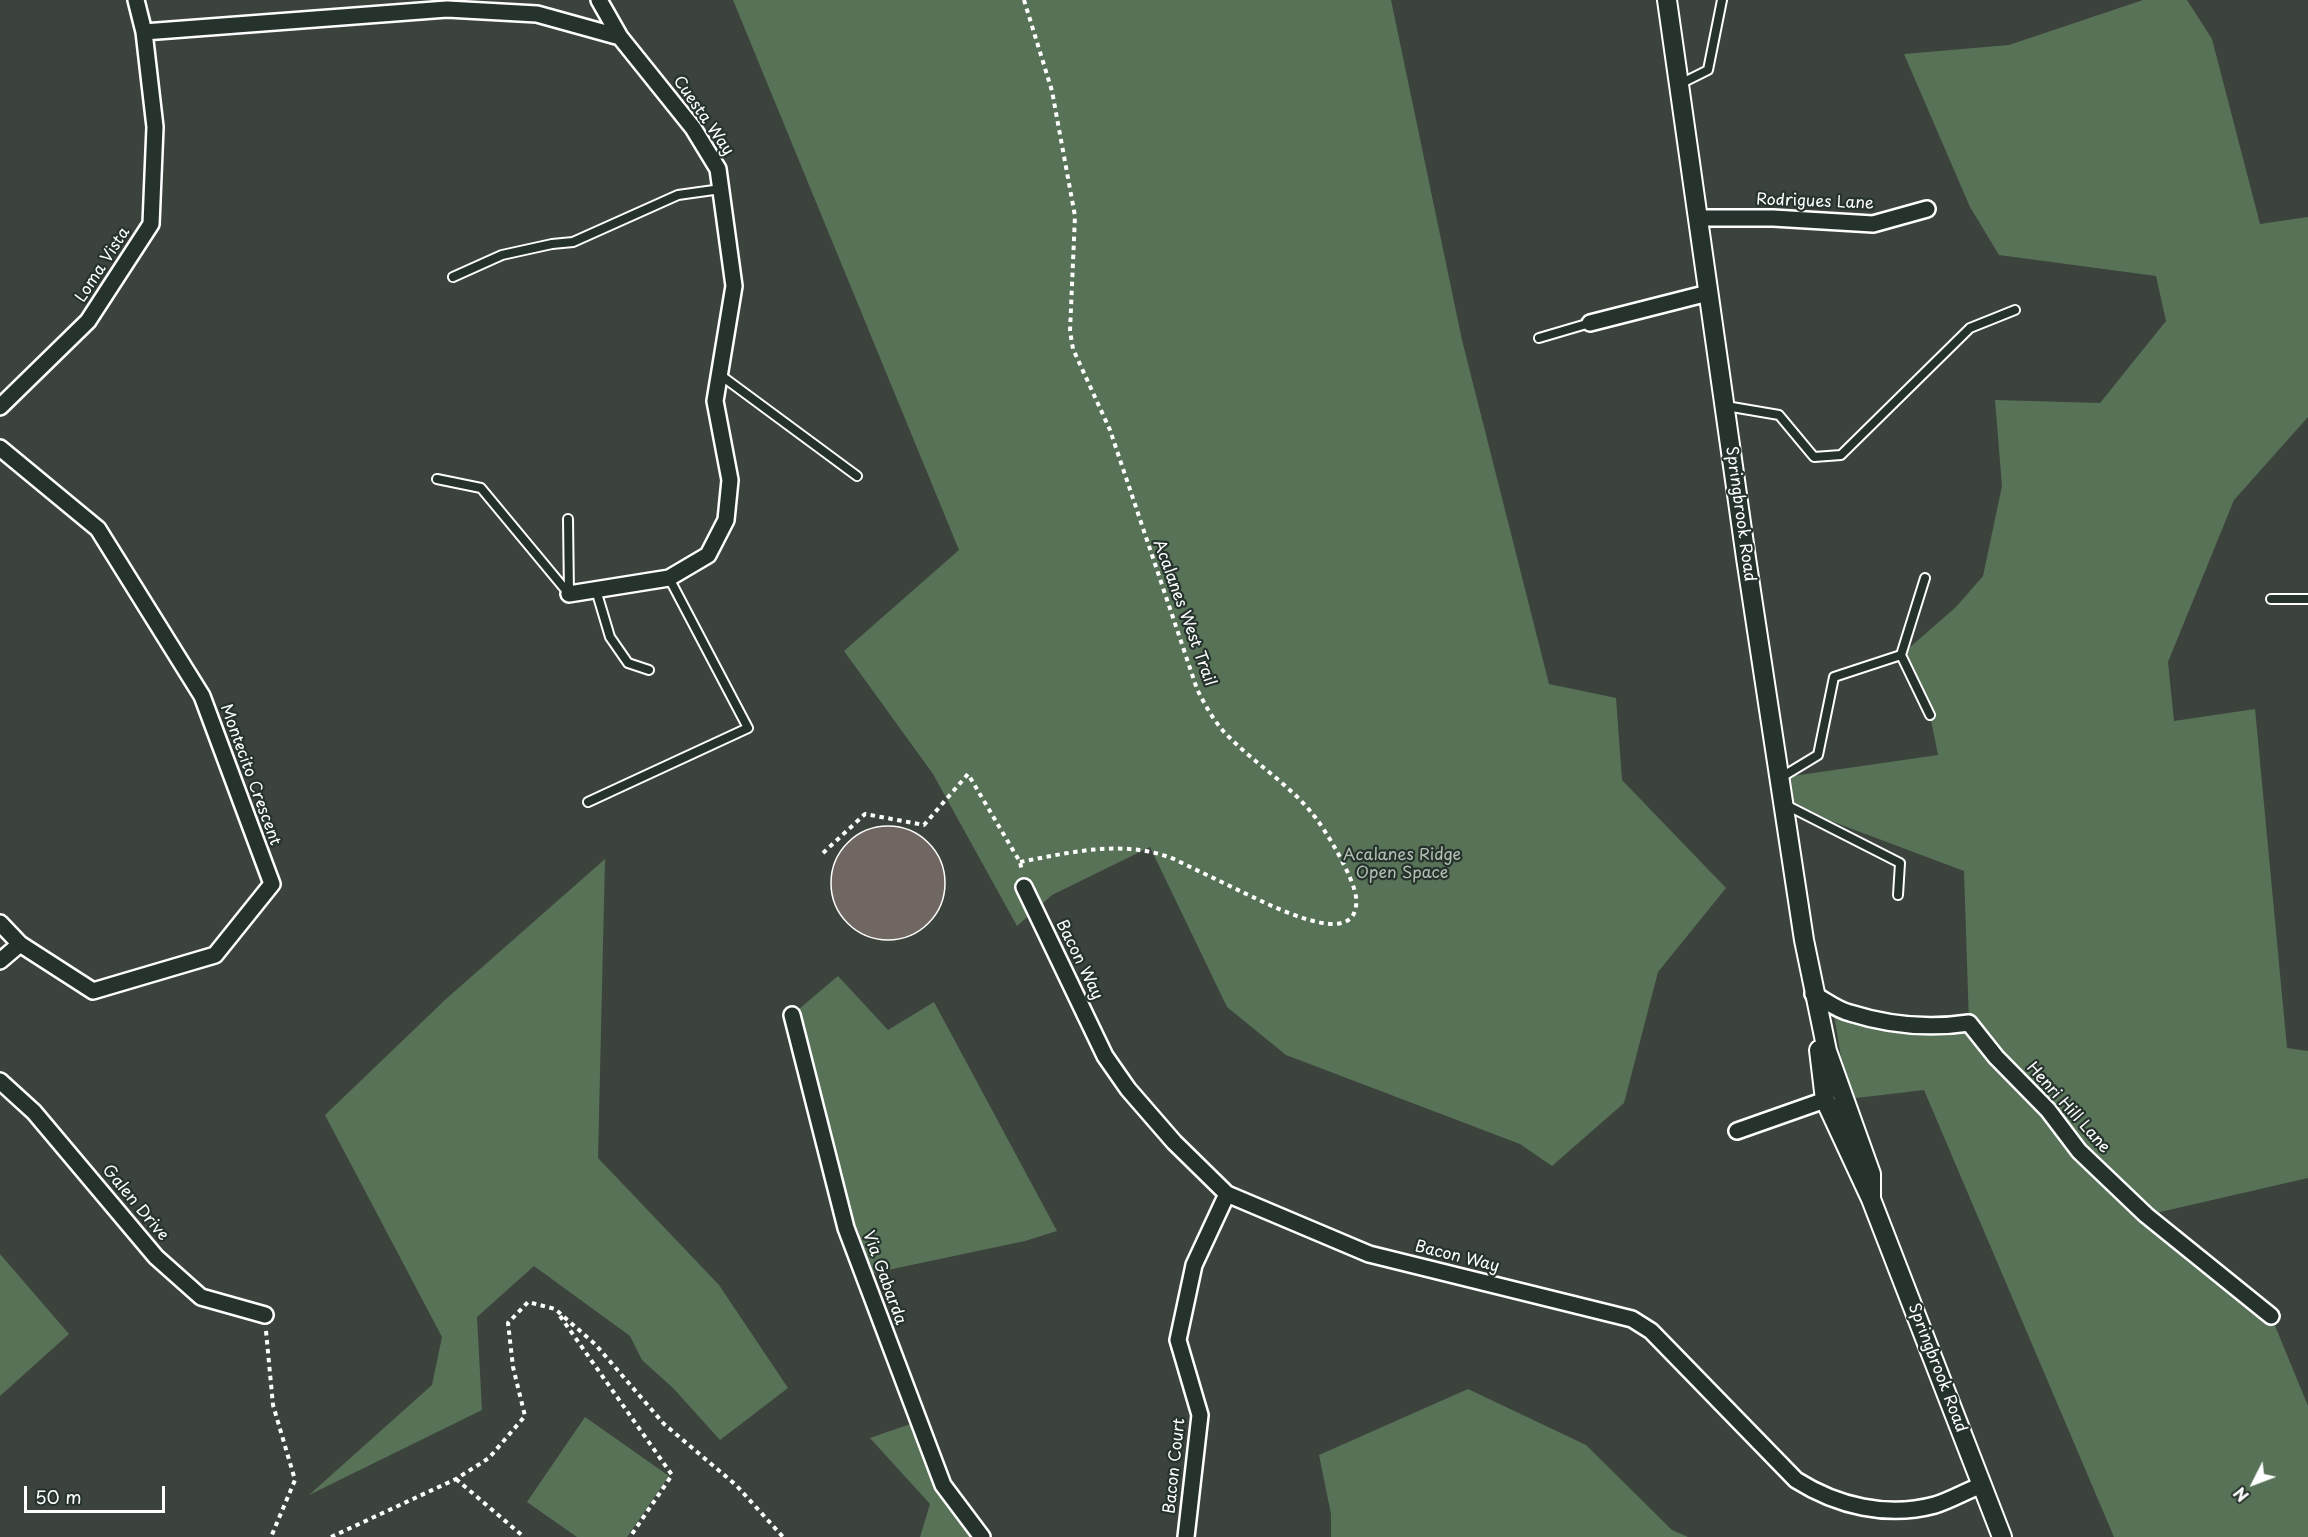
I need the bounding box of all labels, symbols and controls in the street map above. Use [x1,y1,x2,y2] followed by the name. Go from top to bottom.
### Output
[668,72,738,160] street label: Cuesta Way
[1756,190,1874,214] street label: Rodrigues Lane
[72,224,134,306] street label: Loma Vista
[1721,445,1759,583] street label: Springbrook Road
[1149,537,1219,689] street label: Acalanes West Trail
[216,702,284,848] street label: Montecito Crescent
[1343,846,1461,884] park label: Acalanes Ridge Open Space
[1051,917,1107,1003] street label: Bacon Way
[2022,1059,2114,1157] street label: Henri Hill Lane
[98,1161,172,1245] street label: Galen Drive
[858,1229,910,1327] street label: Via Gabarda
[1413,1237,1501,1277] street label: Bacon Way
[1904,1301,1970,1435] street label: Springbrook Road
[1160,1417,1190,1515] street label: Bacon Court
[2224,1453,2284,1513] north arrow
[27,1474,168,1512] scale bar
[2227,1482,2254,1508] text: N
[35,1483,82,1510] text: 50 m

